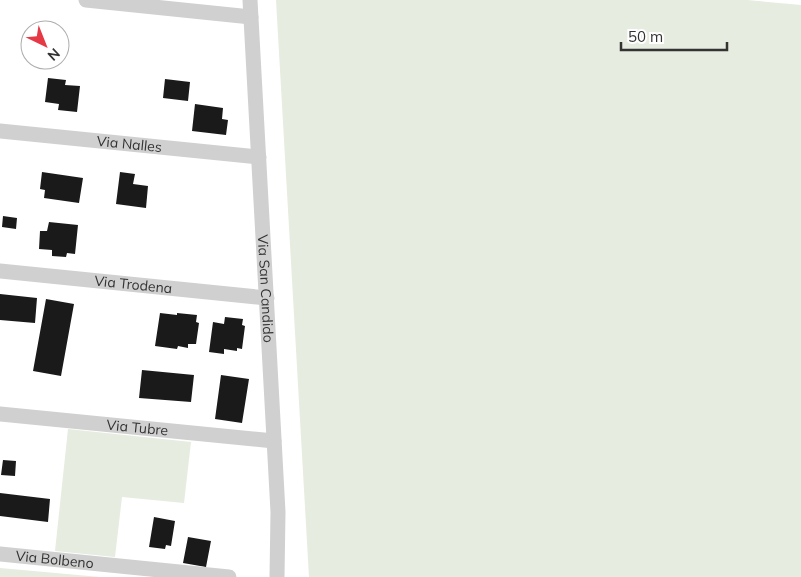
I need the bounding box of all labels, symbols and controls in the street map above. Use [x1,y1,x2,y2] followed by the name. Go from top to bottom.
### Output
[20,20,70,70] north arrow
[621,20,727,52] scale bar
[628,27,663,46] text: 50 m
[44,44,64,65] text: N
[96,132,163,156] street label: Via Nalles
[254,234,278,343] street label: Via San Candido
[93,272,173,297] street label: Via Trodena
[106,416,169,440] street label: Via Tubre
[15,547,95,572] street label: Via Bolbeno

